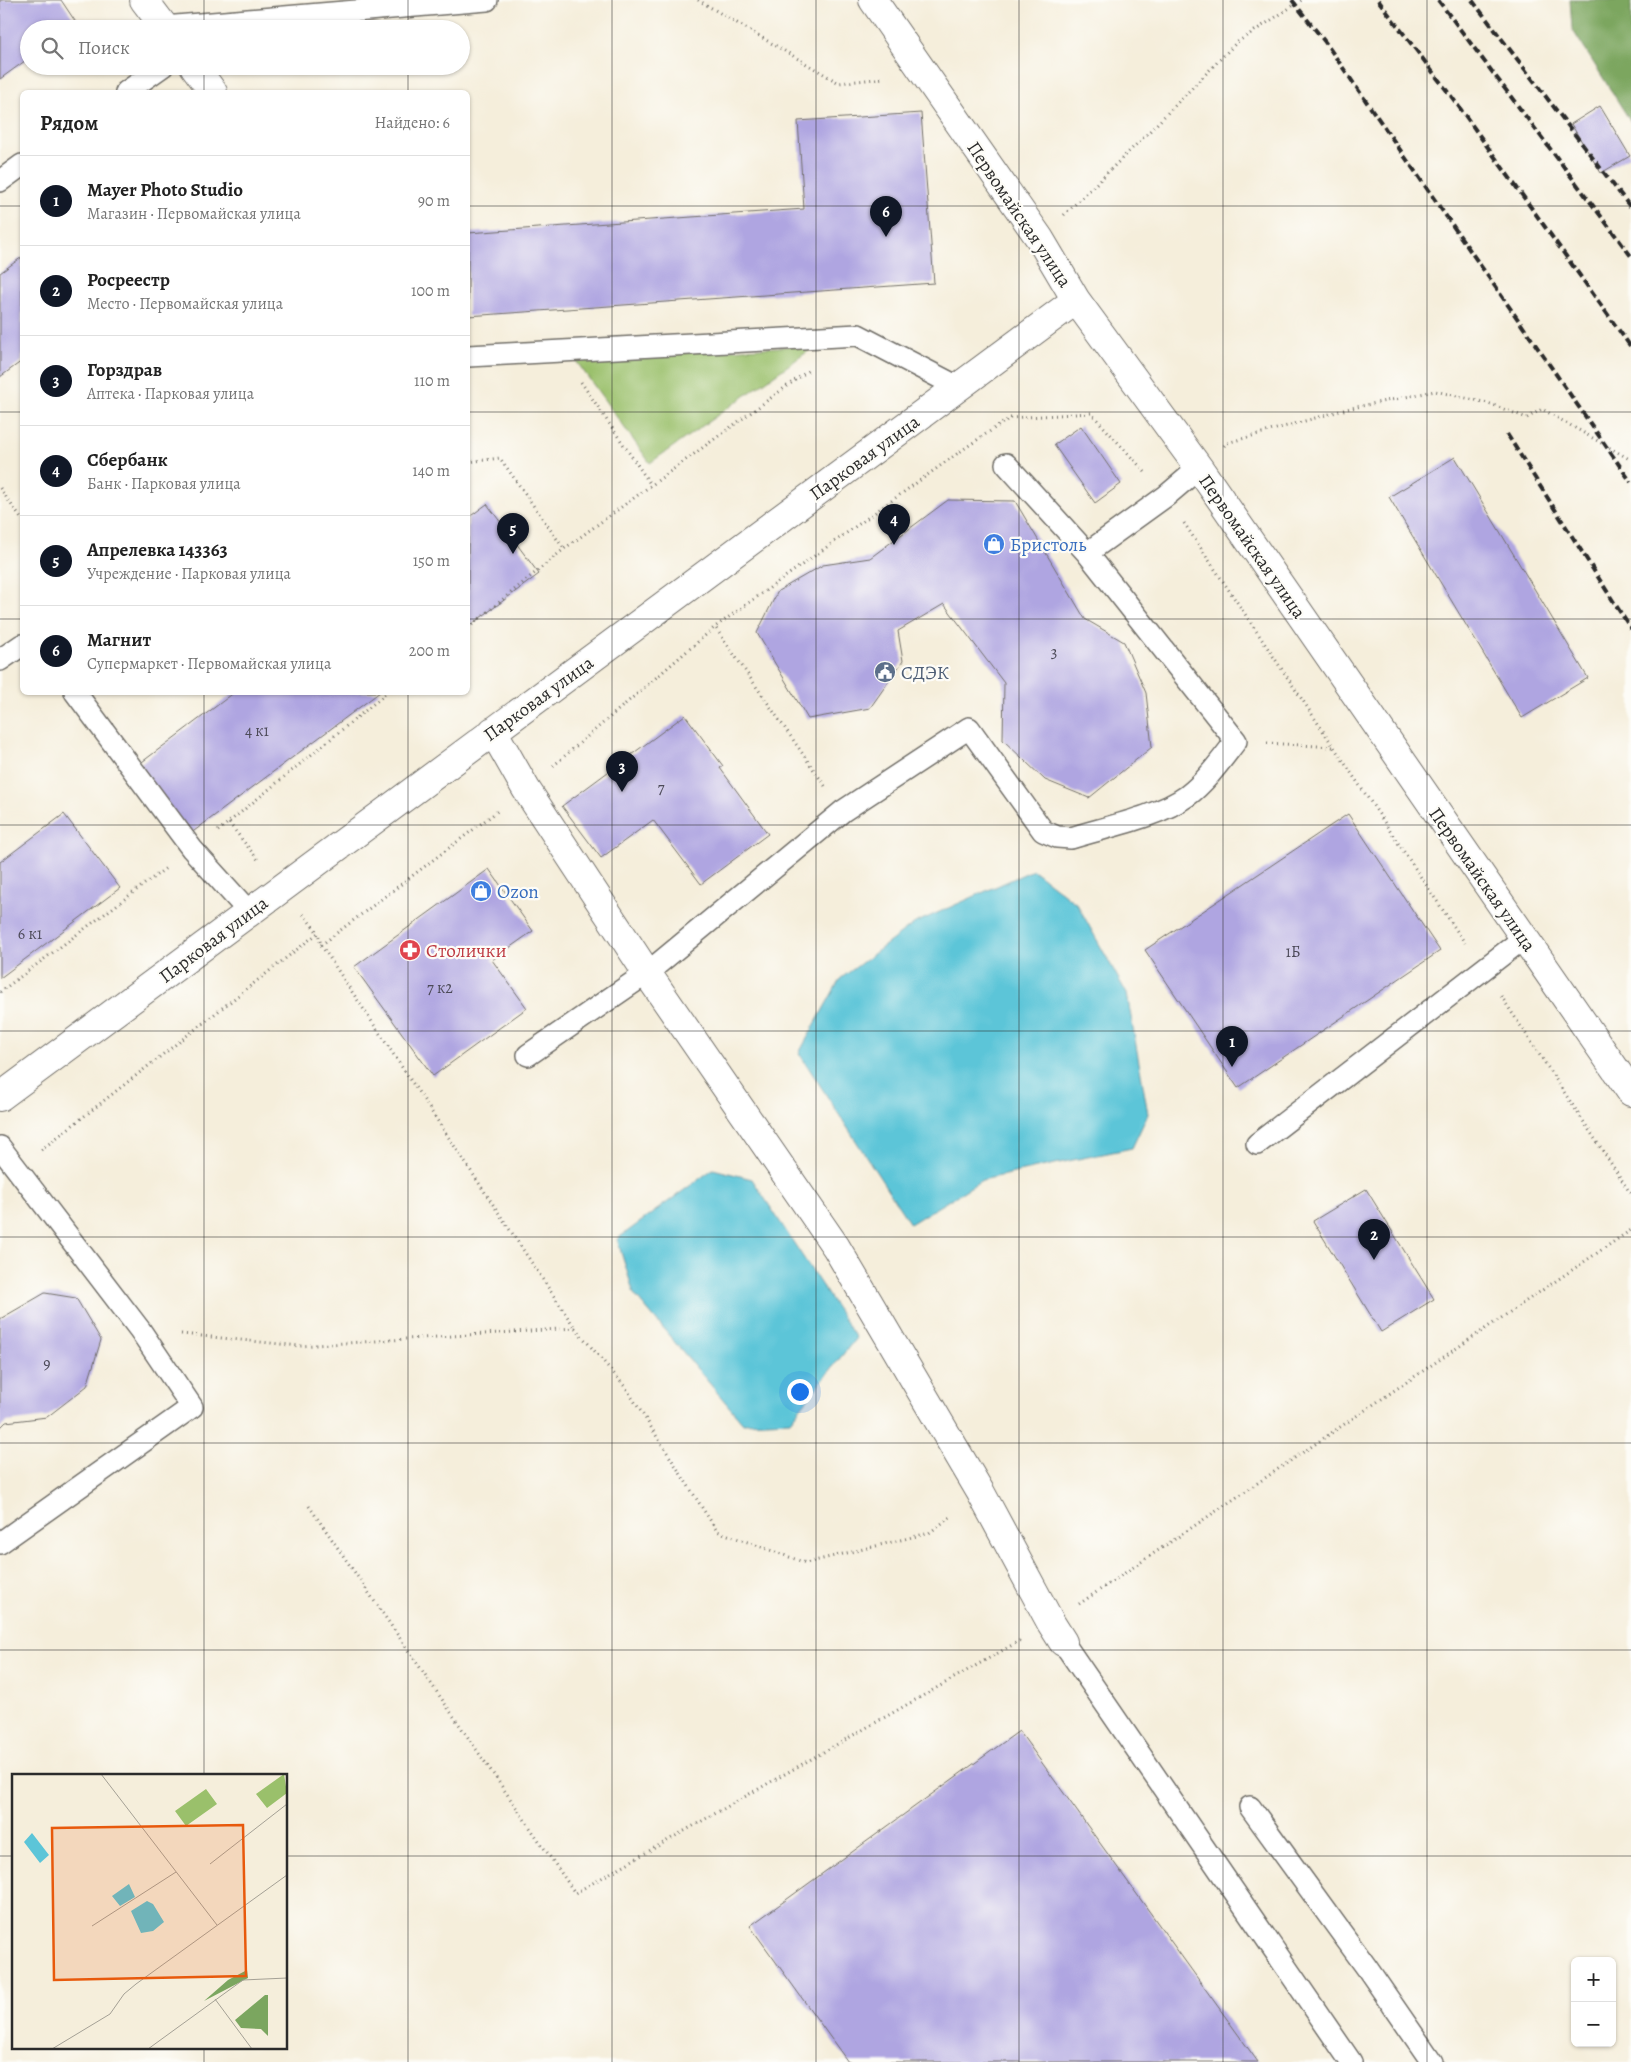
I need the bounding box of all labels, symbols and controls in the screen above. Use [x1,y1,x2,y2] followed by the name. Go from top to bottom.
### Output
[20,20,470,75] search box
[38,34,66,62] icon: search
[78,35,130,61] text: Поиск
[40,109,98,137] text: Рядом
[375,112,450,134] text: Найдено: 6
[961,136,1078,293] street label: Первомайская улица
[87,177,243,203] text: Mayer Photo Studio
[53,190,59,212] text: 1
[418,190,450,212] text: 90 m
[870,196,902,237] pin: 6
[87,203,301,225] text: Магазин · Первомайская улица
[87,267,170,293] text: Росреестр
[52,280,60,302] text: 2
[411,280,450,302] text: 100 m
[87,293,283,315] text: Место · Первомайская улица
[87,357,162,383] text: Горздрав
[53,370,59,392] text: 3
[414,370,450,392] text: 110 m
[87,383,254,405] text: Аптека · Парковая улица
[804,409,925,507] street label: Парковая улица
[87,447,168,473] text: Сбербанк
[52,460,60,482] text: 4
[412,460,450,482] text: 140 m
[1193,469,1312,624] street label: Первомайская улица
[87,473,241,495] text: Банк · Парковая улица
[878,504,910,545] pin: 4
[497,513,529,554] pin: 5
[982,532,1006,556] shop icon: Бристоль
[1010,532,1086,558] place label: Бристоль
[87,537,228,563] text: Апрелевка 143363
[53,550,59,572] text: 5
[413,550,450,572] text: 150 m
[87,563,291,585] text: Учреждение · Парковая улица
[87,627,151,653] text: Магнит
[52,640,60,662] text: 6
[409,640,450,662] text: 200 m
[1051,641,1057,663] house number: 3
[478,650,599,748] street label: Парковая улица
[87,653,331,675] text: Супермаркет · Первомайская улица
[873,660,897,684] public building icon: СДЭК
[901,660,949,686] place label: СДЭК
[245,720,270,742] house number: 4 к1
[606,751,638,792] pin: 3
[658,777,665,799] house number: 7
[1423,802,1542,957] street label: Первомайская улица
[469,879,493,903] shop icon: Ozon
[497,879,539,905] place label: Ozon
[154,890,274,989] street label: Парковая улица
[18,923,43,945] house number: 6 к1
[398,938,422,962] pharmacy icon: Столички
[426,938,507,964] place label: Столички
[1285,941,1301,963] house number: 1Б
[427,977,453,999] house number: 7 к2
[1216,1026,1248,1067] pin: 1
[1358,1219,1390,1260] pin: 2
[43,1353,51,1375] house number: 9
[787,1379,813,1405] your location
[12,1774,288,2050] inset map
[1571,1957,1616,2047] map controls
[1571,1957,1616,2002] button: +
[1571,2002,1616,2047] button: −

